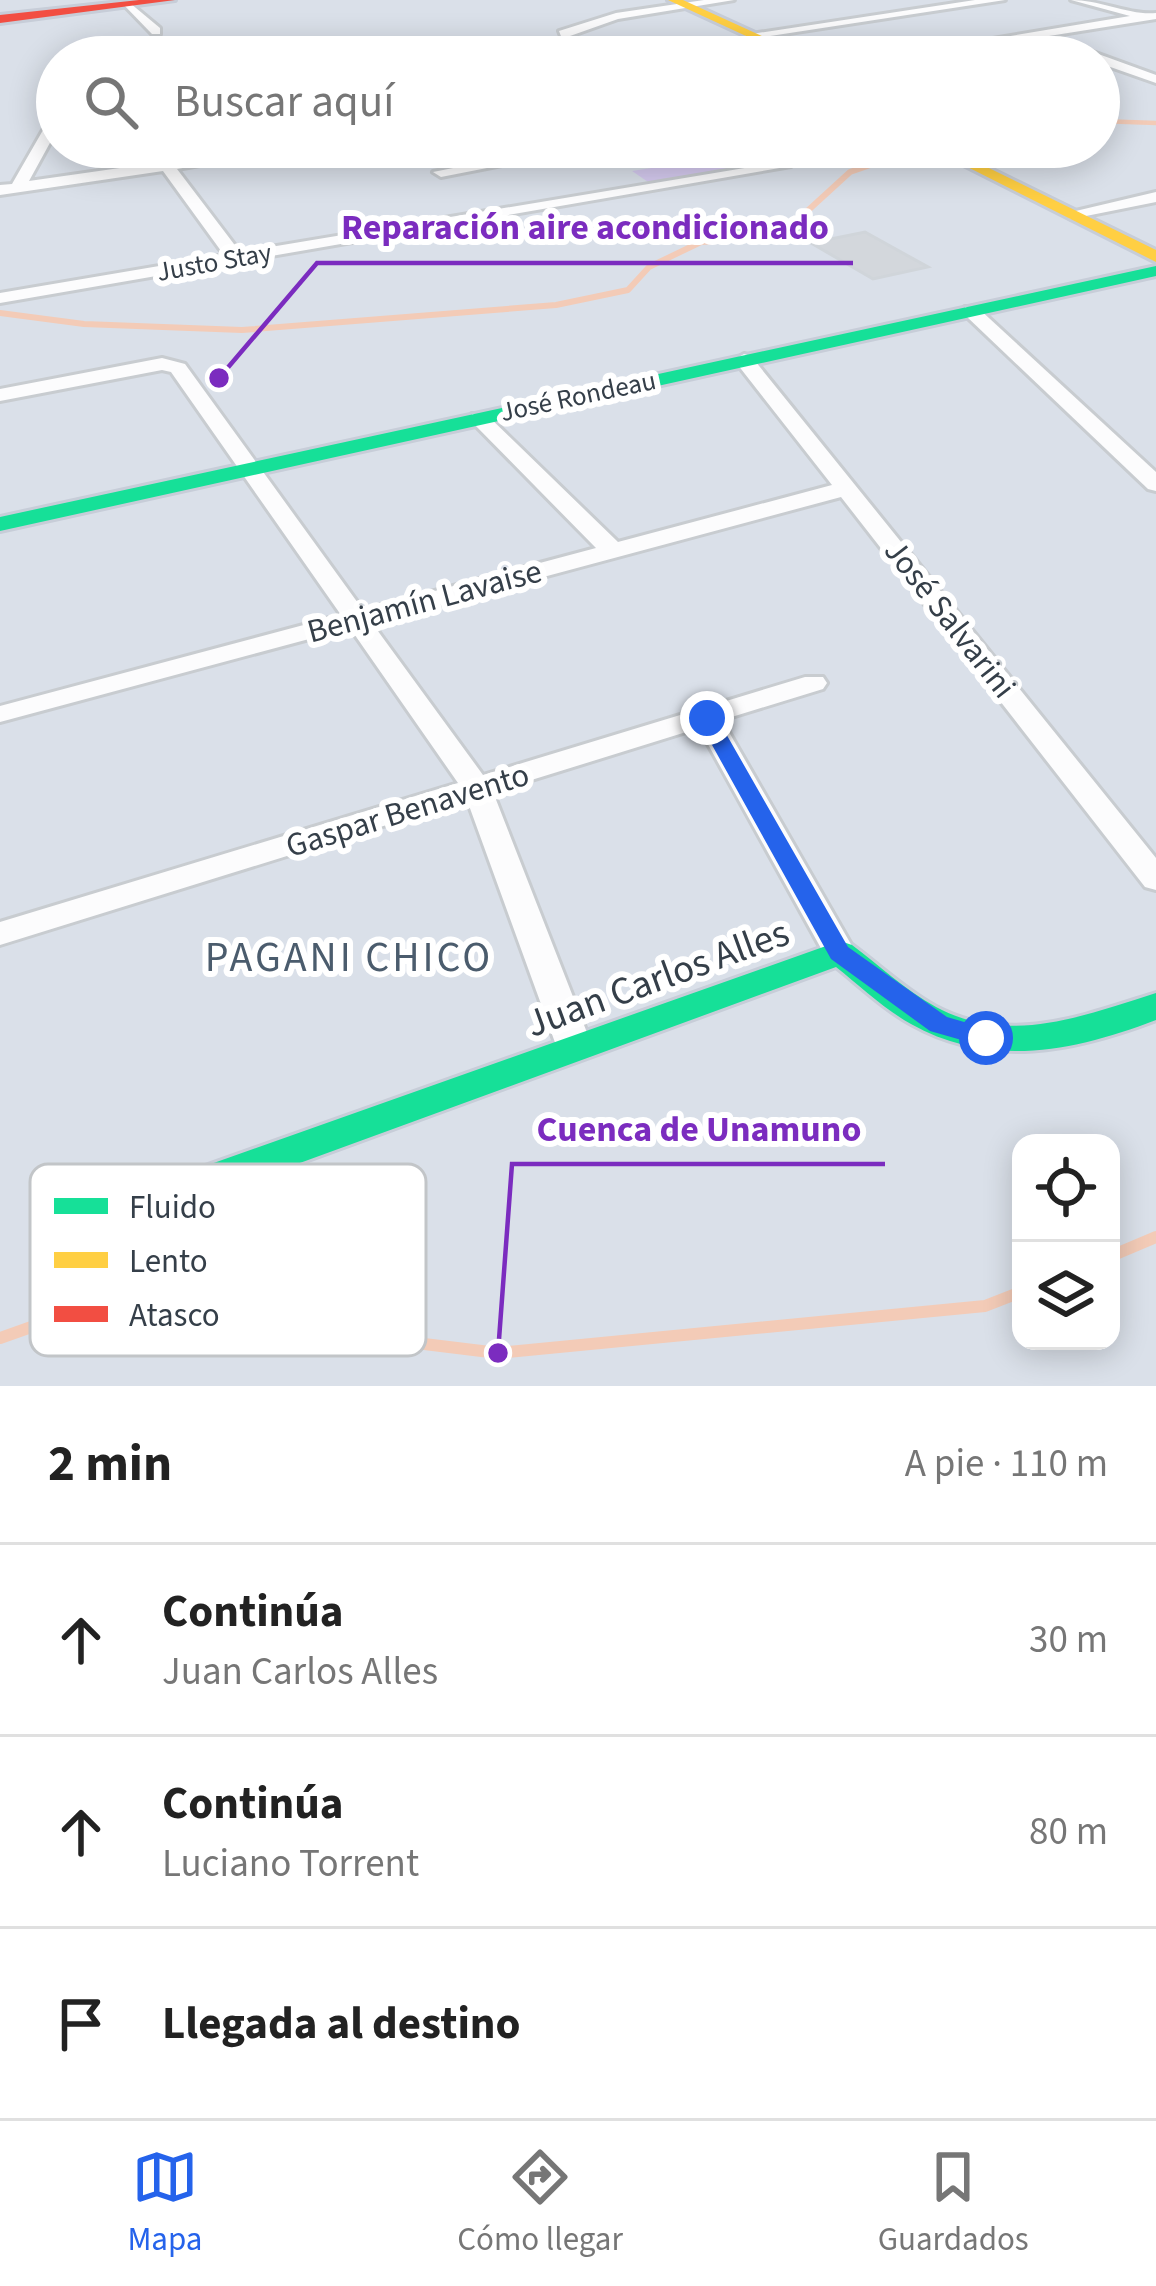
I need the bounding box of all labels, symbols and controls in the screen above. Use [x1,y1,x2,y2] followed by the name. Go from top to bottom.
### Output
[36,36,1120,168] search box
[78,69,144,135] icon: search
[174,70,394,134] text: Buscar aquí
[317,191,853,263] callout: Reparación aire acondicionado
[341,202,829,253] text: Reparación aire acondicionado
[154,233,275,292] street label: Justo Stay
[497,361,660,432] street label: José Rondeau
[873,530,1027,708] street label: José Salvarini
[302,548,547,655] street label: Benjamín Lavaise
[680,691,734,745] route end
[280,751,535,870] street label: Gaspar Benavento
[518,905,797,1052] street label: Juan Carlos Alles
[205,928,493,988] district label: PAGANI CHICO
[959,1011,1013,1065] route start
[512,1092,885,1164] callout: Cuenca de Unamuno
[537,1104,861,1155] text: Cuenca de Unamuno
[1012,1134,1120,1350] map controls
[1012,1134,1120,1242] button: locate
[30,1164,426,1356] legend
[129,1184,216,1231] text: Fluido
[129,1238,208,1285] text: Lento
[1012,1242,1120,1350] button: layers
[129,1292,220,1339] text: Atasco
[48,1428,172,1500] text: 2 min
[905,1436,1108,1492] text: A pie · 110 m
[162,1580,344,1644] text: Continúa
[48,1607,114,1673] icon: ahead
[1029,1612,1108,1668] text: 30 m
[162,1644,438,1700] text: Juan Carlos Alles
[162,1772,344,1836] text: Continúa
[48,1799,114,1865] icon: ahead
[1029,1804,1108,1860] text: 80 m
[162,1836,419,1892] text: Luciano Torrent
[48,1991,114,2057] icon: arrive
[162,1992,521,2056] text: Llegada al destino
[127,2144,203,2263] tab: Mapa
[457,2144,623,2263] tab: Cómo llegar
[878,2144,1029,2263] tab: Guardados

